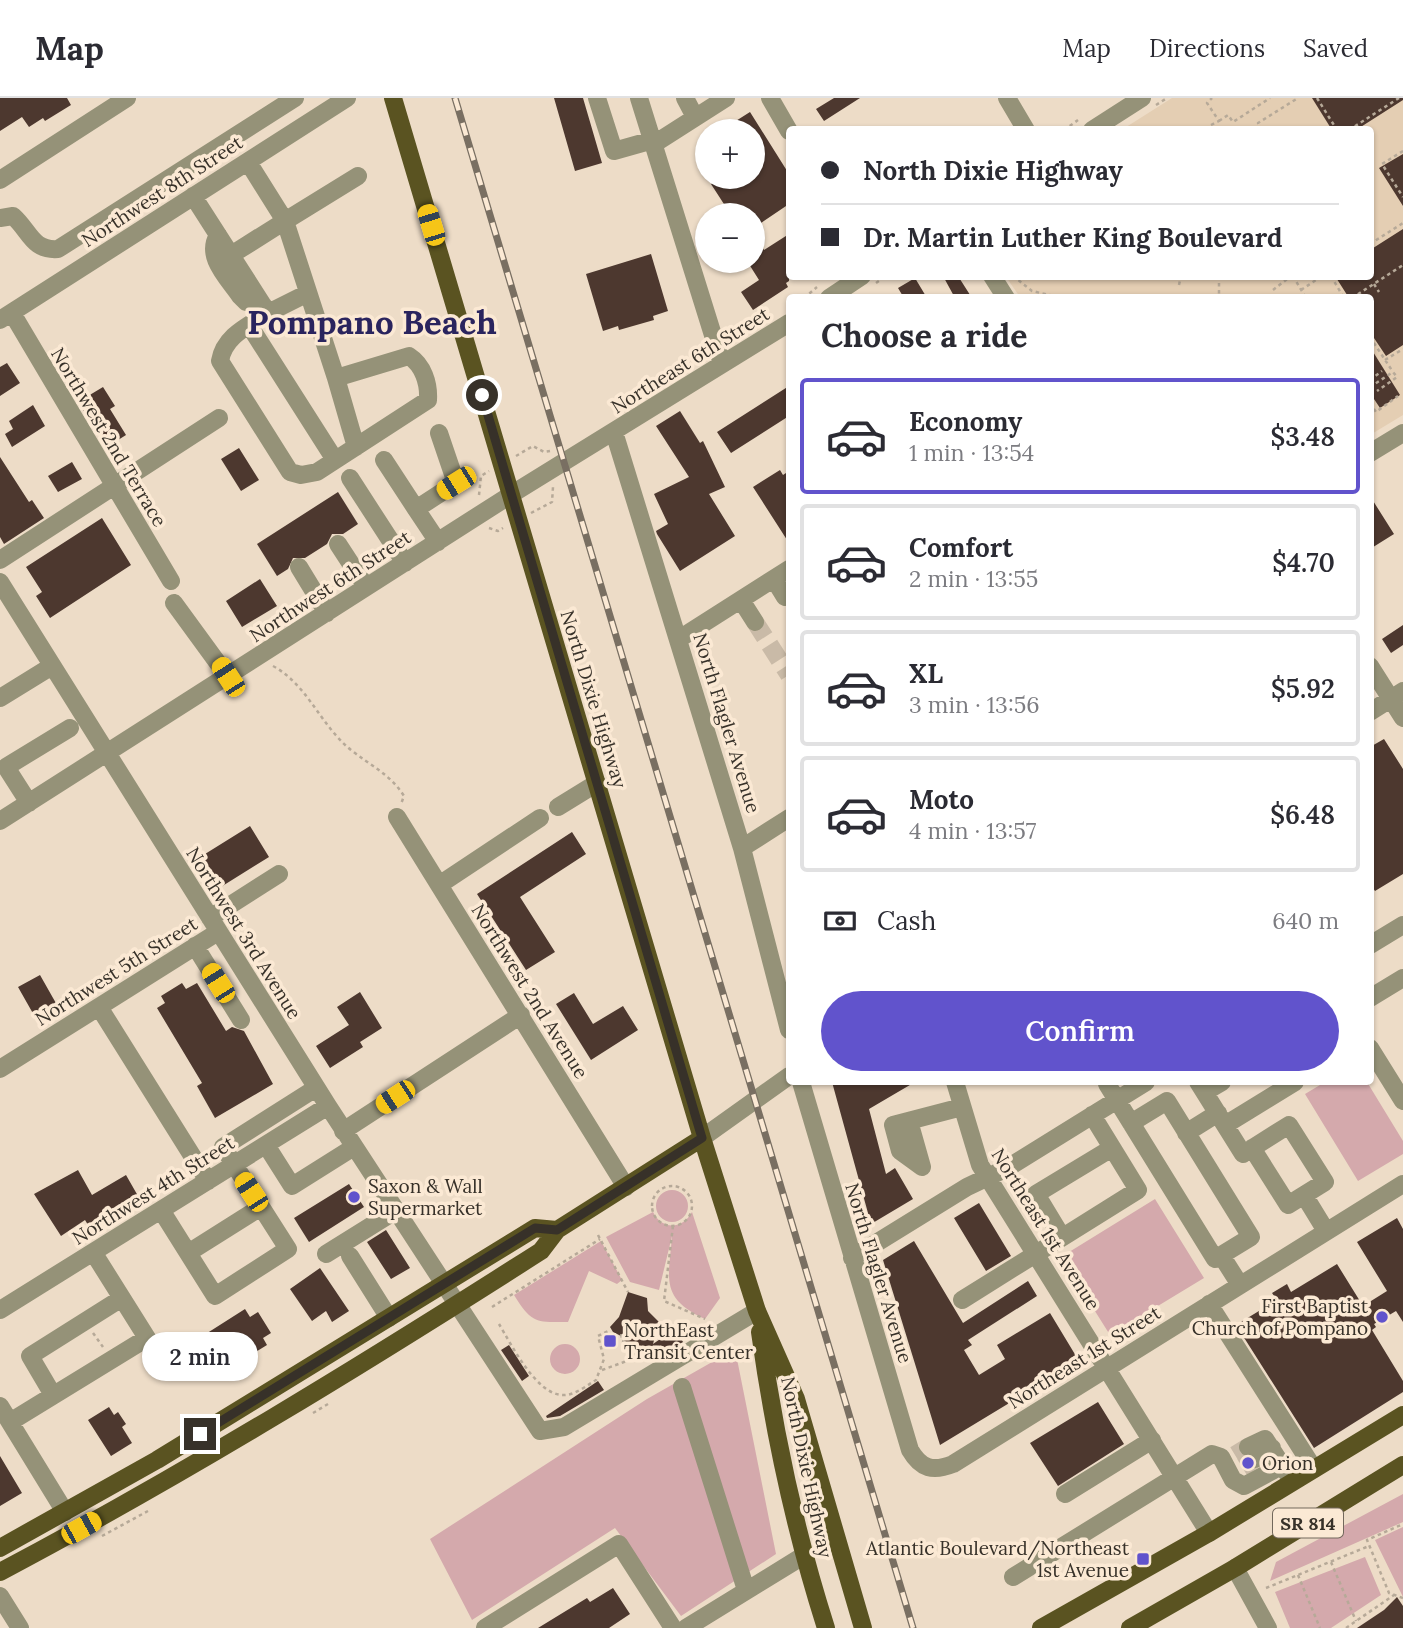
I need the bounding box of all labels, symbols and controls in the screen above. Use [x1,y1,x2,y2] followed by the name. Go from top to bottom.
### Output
[35,27,104,69] text: Map
[1062,33,1111,64] text: Map
[1149,33,1265,64] text: Directions
[1303,33,1368,64] text: Saved
[695,119,765,273] map controls
[695,119,765,189] button: +
[77,130,248,252] street label: Northwest 8th Street
[863,154,1123,187] text: North Dixie Highway
[415,202,448,248] car
[695,203,765,273] button: −
[863,221,1283,254] text: Dr. Martin Luther King Boulevard
[247,301,497,343] district label: Pompano Beach
[606,301,774,418] street label: Northeast 6th Street
[821,315,1028,356] text: Choose a ride
[46,343,172,531] street label: Northwest 2nd Terrace
[466,379,498,411] route start
[825,405,888,468] icon: car
[909,405,1022,438] text: Economy
[1271,420,1335,453] text: $3.48
[909,438,1034,467] text: 1 min · 13:54
[433,463,480,503] car
[245,525,416,647] street label: Northwest 6th Street
[825,531,888,594] icon: car
[909,531,1013,564] text: Comfort
[1272,546,1335,579] text: $4.70
[909,564,1038,593] text: 2 min · 13:55
[556,607,632,791] street label: North Dixie Highway
[688,630,766,816] street label: North Flagler Avenue
[208,654,249,700] car
[825,657,888,720] icon: car
[909,657,943,690] text: XL
[1271,672,1335,705] text: $5.92
[909,690,1039,719] text: 3 min · 13:56
[825,783,888,846] icon: car
[909,783,974,816] text: Moto
[1270,798,1335,831] text: $6.48
[909,816,1036,845] text: 4 min · 13:57
[181,843,307,1023] street label: Northwest 3rd Avenue
[466,899,594,1083] street label: Northwest 2nd Avenue
[821,902,859,940] icon: cash
[877,904,936,937] text: Cash
[1272,906,1339,935] text: 640 m
[30,911,202,1031] street label: Northwest 5th Street
[198,960,239,1006] car
[821,991,1339,1071] button: Confirm
[372,1077,419,1117] car
[67,1130,239,1250] street label: Northwest 4th Street
[986,1144,1106,1314] street label: Northeast 1st Avenue
[231,1169,272,1215] car
[368,1174,483,1220] place label: Saxon & Wall Supermarket
[840,1180,918,1366] street label: North Flagler Avenue
[346,1189,362,1205] marker: Saxon & Wall Supermarket
[1192,1294,1369,1340] place label: First Baptist Church of Pompano
[1003,1300,1165,1414] street label: Northeast 1st Street
[1374,1309,1390,1325] marker: First Baptist Church of Pompano
[624,1318,754,1364] place label: NorthEast Transit Center
[142,1332,258,1382] callout: 2 min
[602,1333,618,1349] marker: NorthEast Transit Center
[170,1342,230,1371] text: 2 min
[776,1374,838,1560] street label: North Dixie Highway
[184,1418,216,1450] route end
[1262,1451,1313,1475] place label: Orion
[1240,1455,1256,1471] marker: Orion
[1273,1508,1343,1538] road number: SR 814
[58,1509,105,1547] car
[865,1536,1130,1582] place label: Atlantic Boulevard/Northeast 1st Avenue
[1135,1551,1151,1567] marker: Atlantic Boulevard/Northeast 1st Avenue

